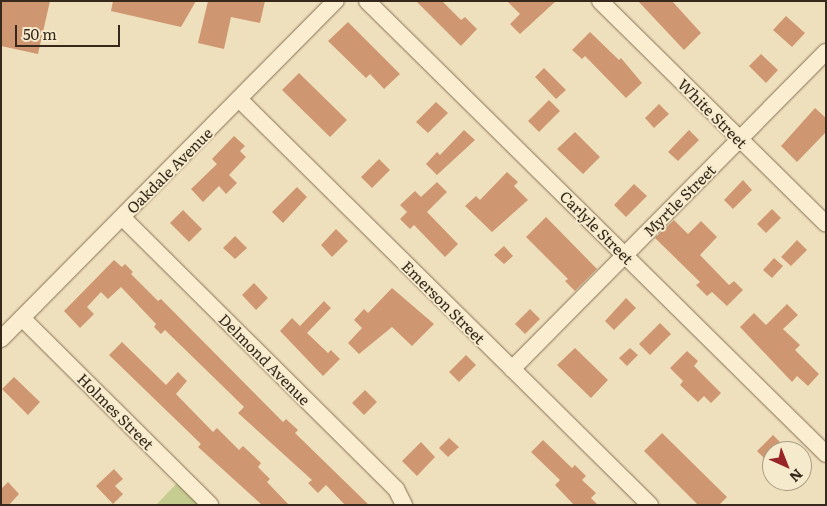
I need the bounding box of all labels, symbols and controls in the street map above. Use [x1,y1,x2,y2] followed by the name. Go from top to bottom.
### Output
[18,15,122,47] scale bar
[23,22,57,45] text: 50 m
[675,75,751,151] street label: White Street
[122,123,216,217] street label: Oakdale Avenue
[639,160,719,240] street label: Myrtle Street
[557,187,637,267] street label: Carlyle Street
[399,257,489,347] street label: Emerson Street
[216,310,314,408] street label: Delmond Avenue
[74,369,158,453] street label: Holmes Street
[762,441,812,491] north arrow
[786,465,808,487] text: N

